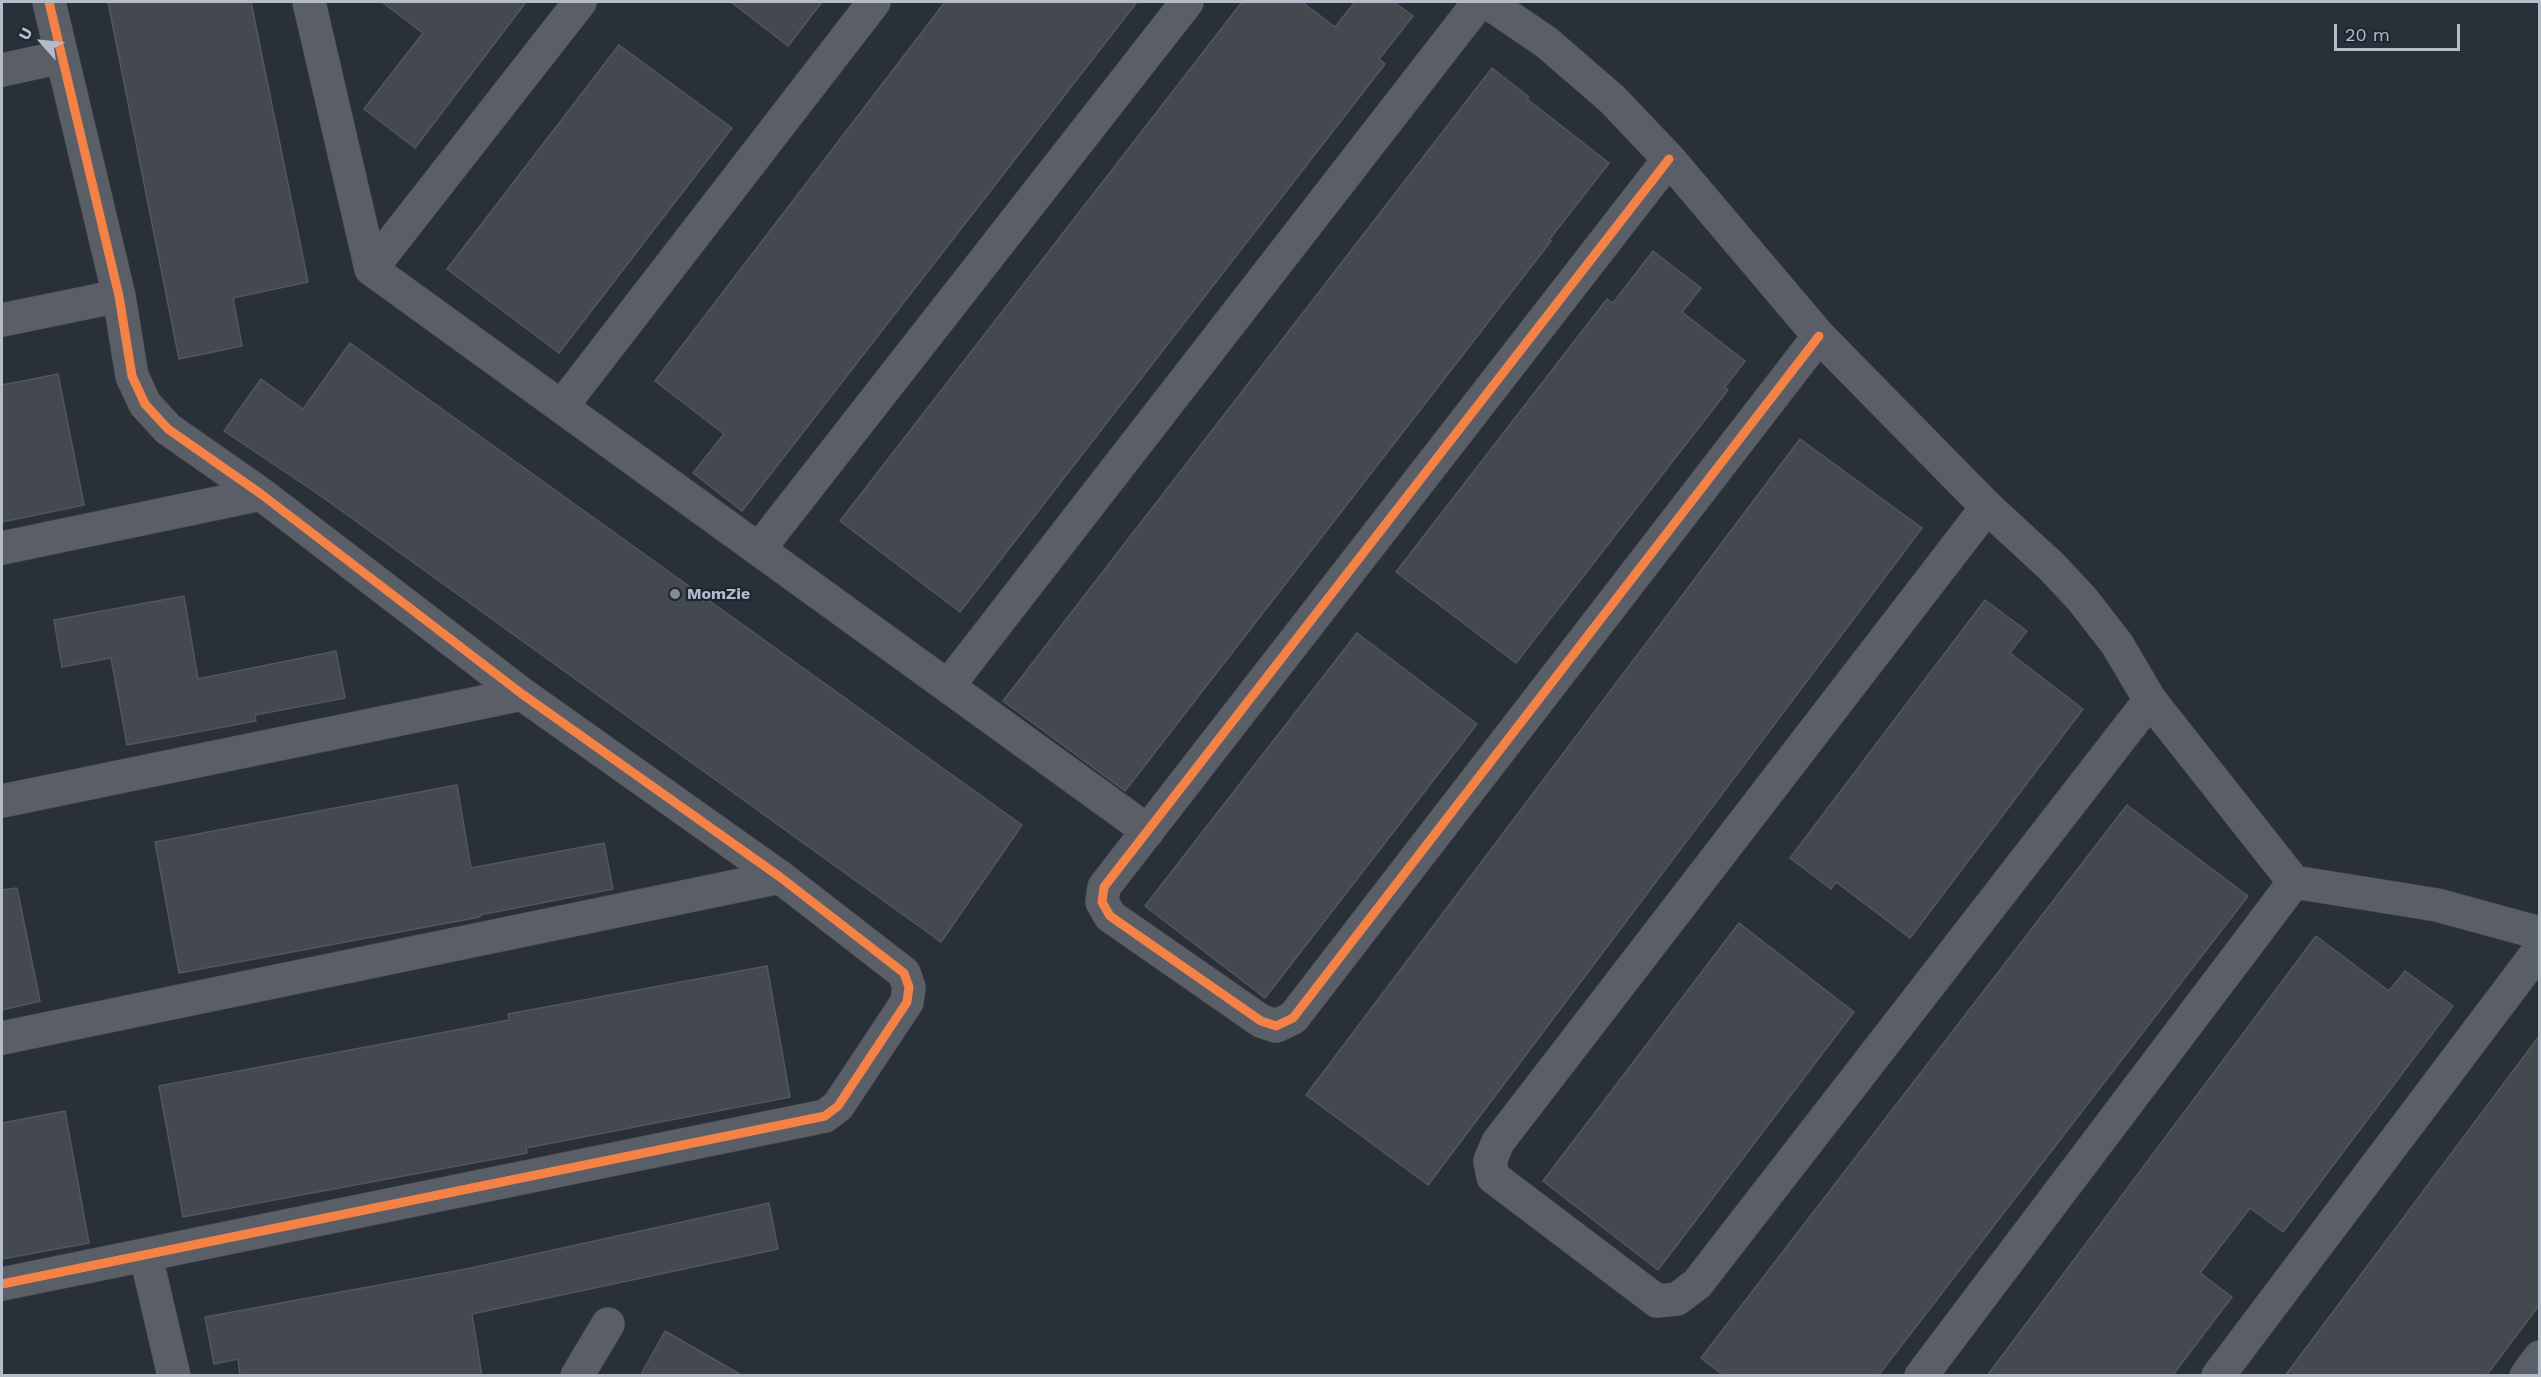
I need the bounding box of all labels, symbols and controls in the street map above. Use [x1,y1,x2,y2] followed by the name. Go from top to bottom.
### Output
[12,12,72,72] north arrow
[2337,12,2463,50] scale bar
[14,24,37,43] text: U
[2345,24,2390,45] text: 20 m
[687,584,750,604] place label: MomZie
[668,587,682,601] marker: MomZie

